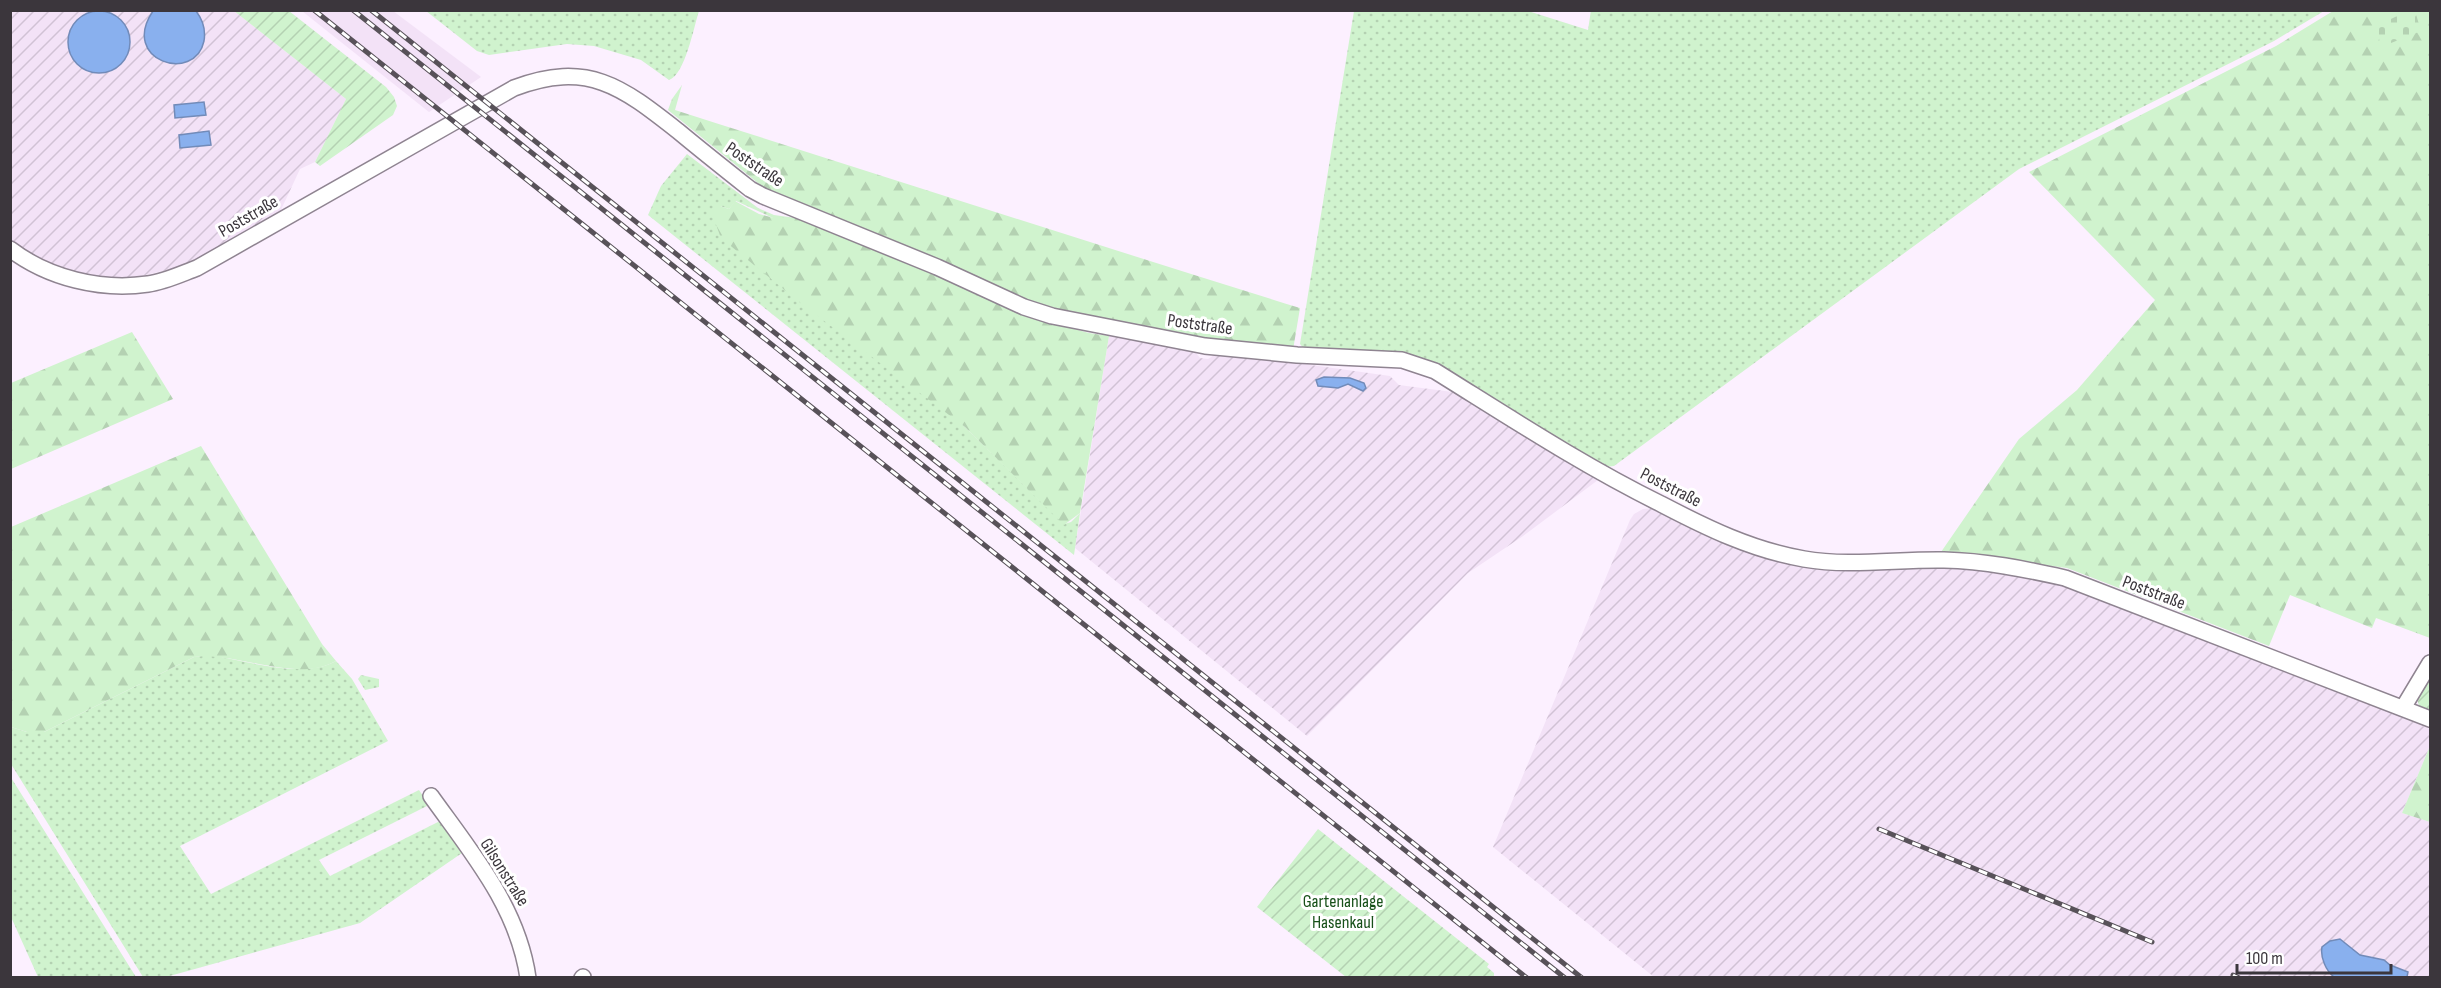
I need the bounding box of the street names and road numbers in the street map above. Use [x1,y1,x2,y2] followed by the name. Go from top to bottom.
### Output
[722,137,788,191] street label: Poststraße
[215,191,282,242] street label: Poststraße
[1166,310,1234,339] street label: Poststraße
[1637,463,1705,512] street label: Poststraße
[2120,571,2188,614] street label: Poststraße
[476,835,534,910] street label: Gilsonstraße

